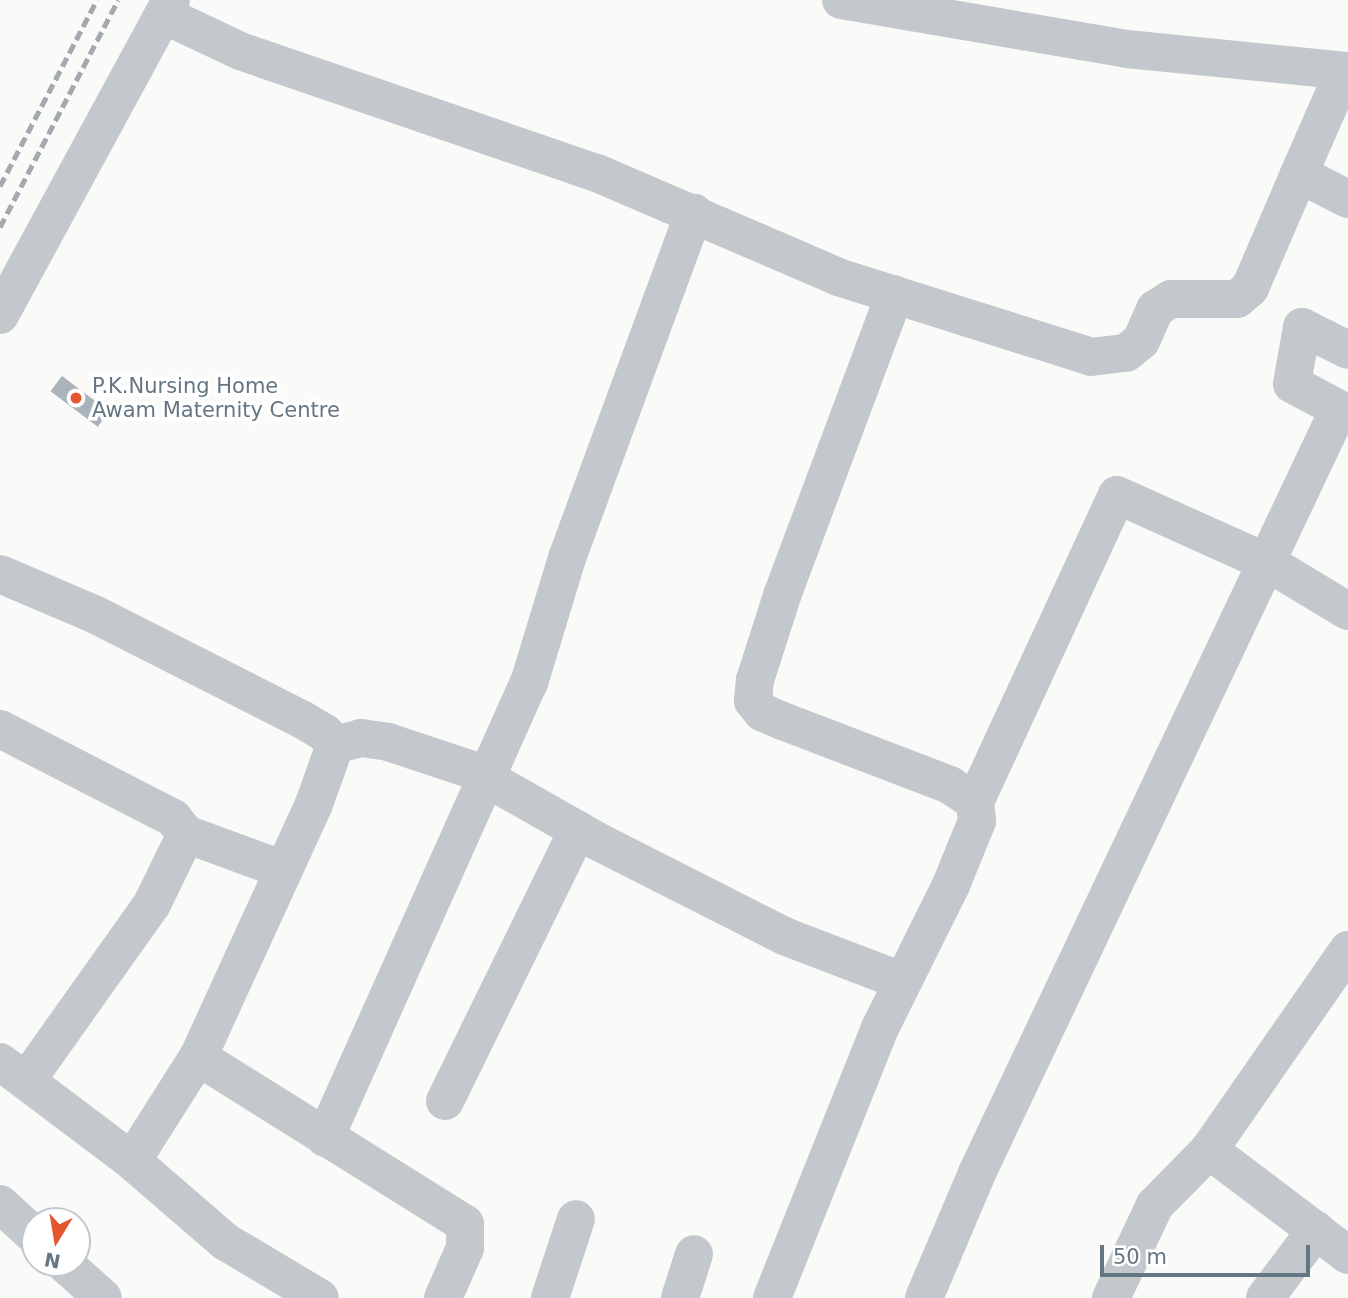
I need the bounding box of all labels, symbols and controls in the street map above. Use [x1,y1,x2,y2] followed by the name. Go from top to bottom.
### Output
[92,373,340,423] place label: P.K.Nursing Home Awam Maternity Centre
[66,388,86,408] marker: P.K.Nursing Home Awam Maternity Centre
[21,1207,91,1277] north arrow
[1103,1232,1313,1276] scale bar
[1113,1245,1167,1269] text: 50 m
[42,1248,62,1273] text: N

